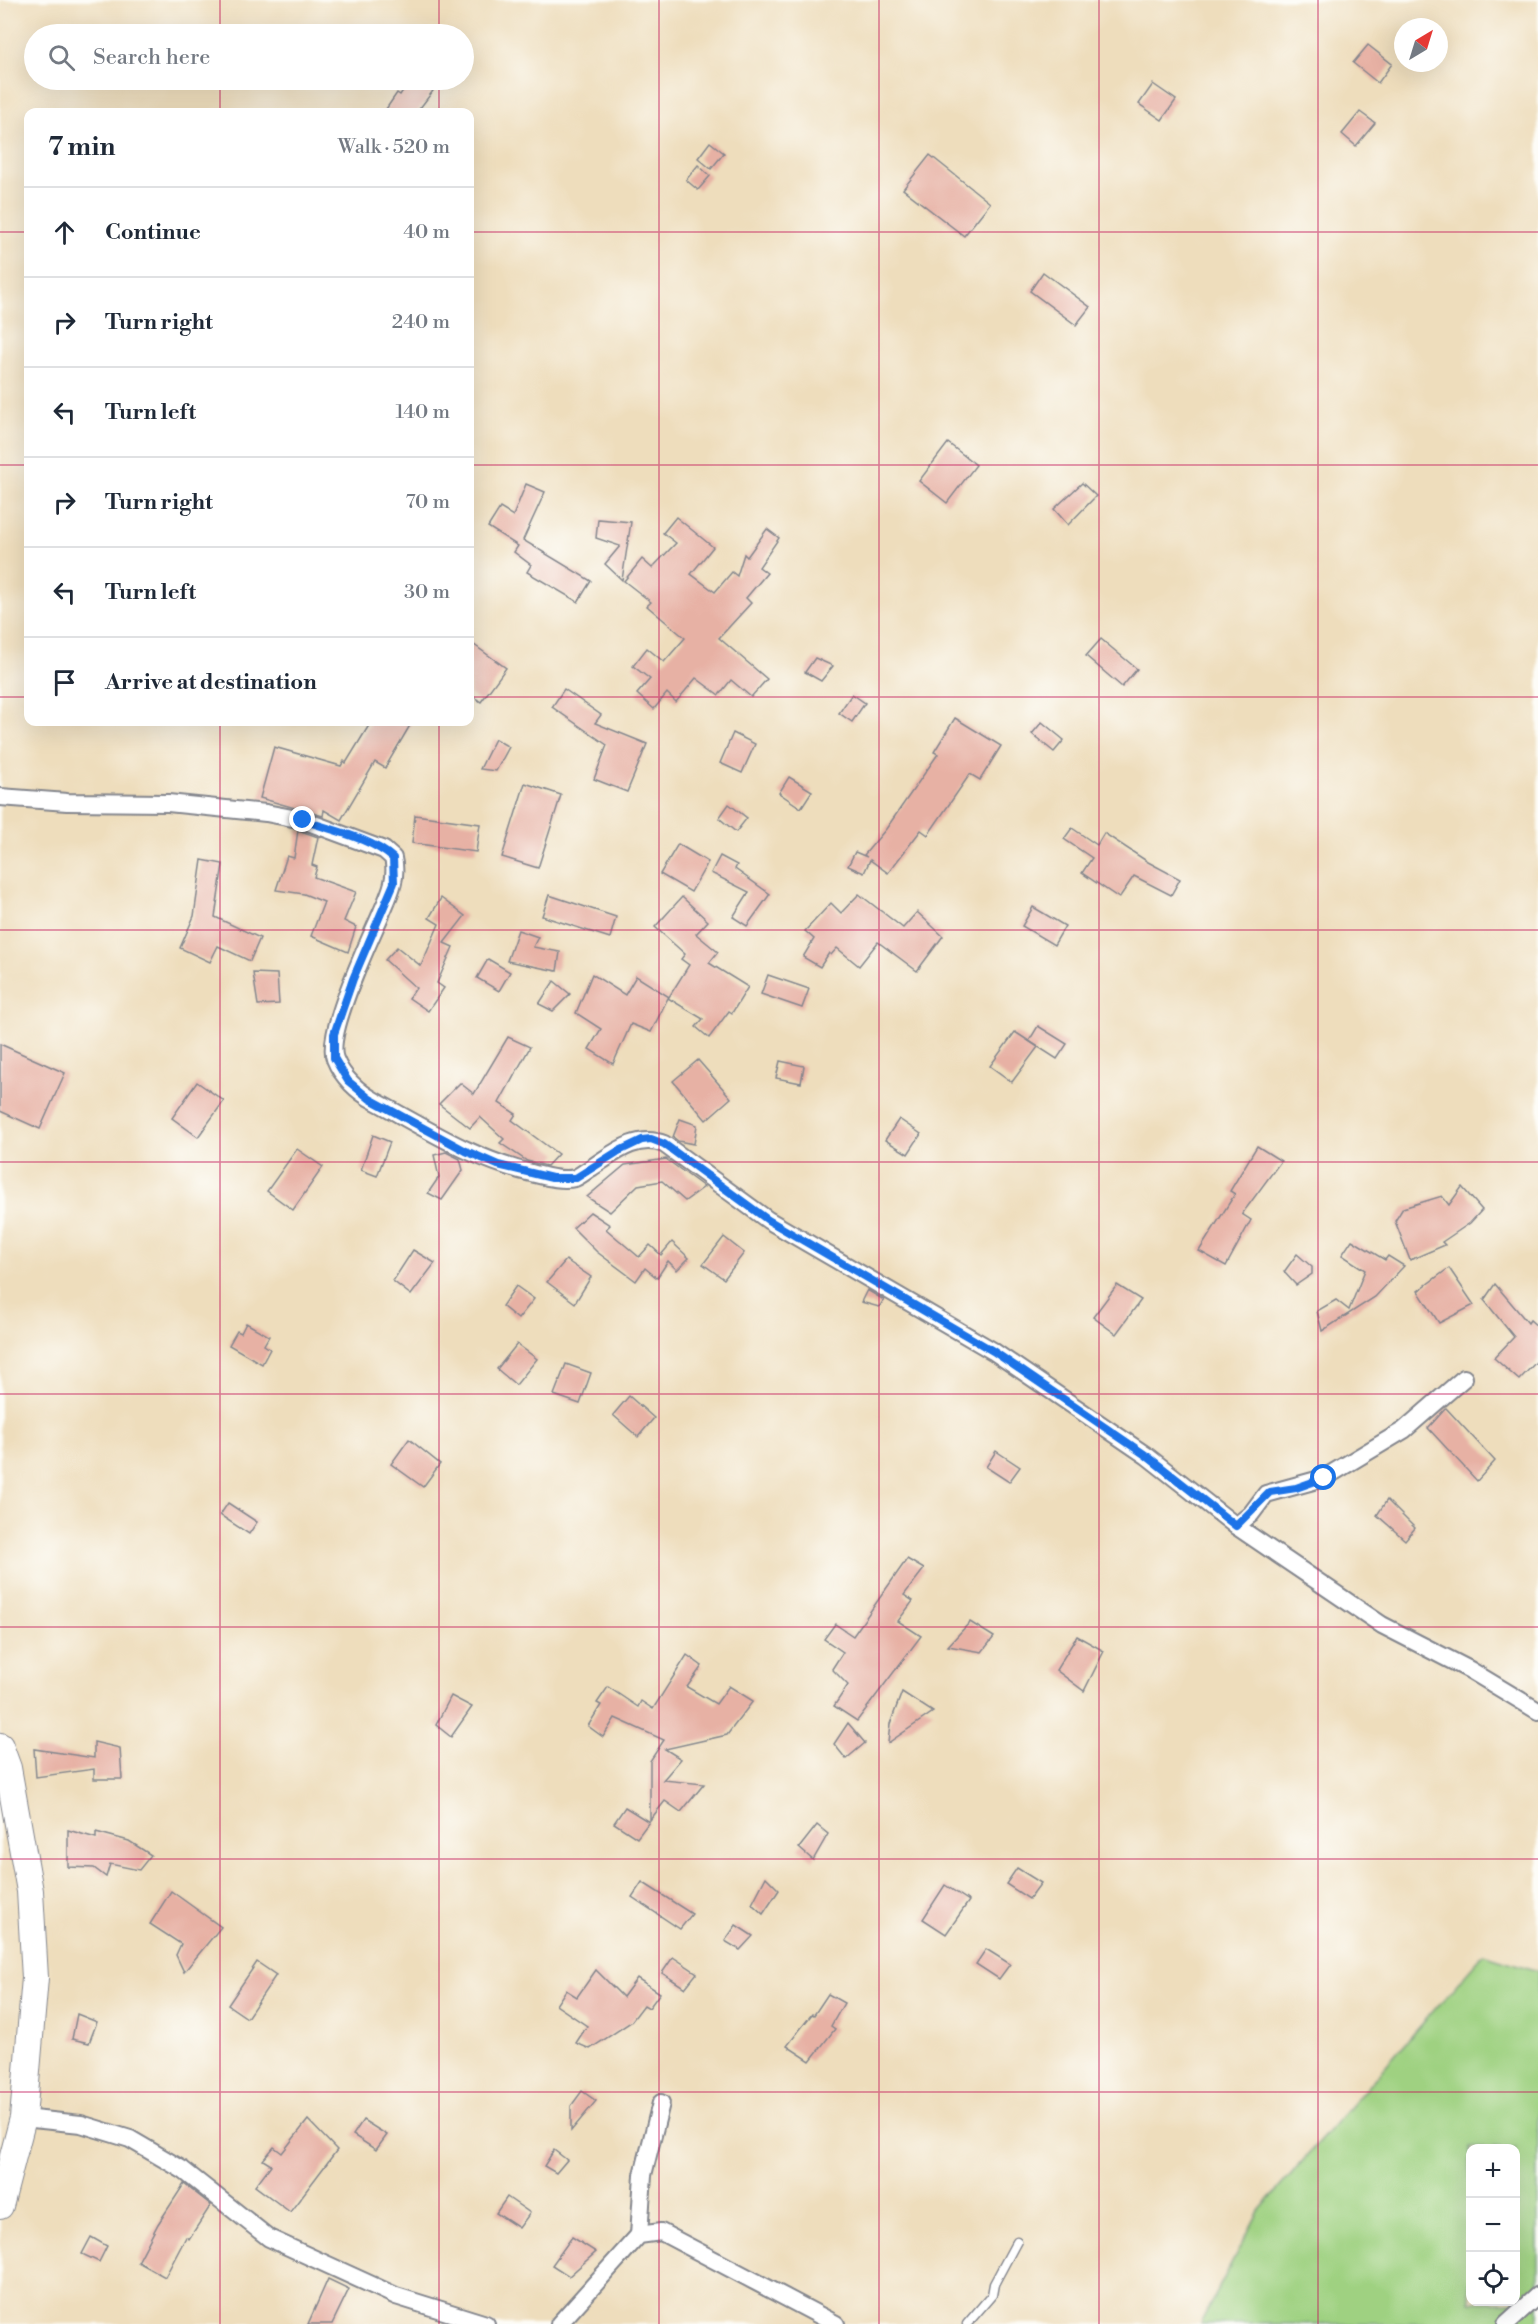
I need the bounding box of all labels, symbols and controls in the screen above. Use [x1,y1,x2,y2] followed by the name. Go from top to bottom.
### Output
[1394,18,1448,72] north arrow
[24,24,474,90] search box
[45,41,78,74] icon: search
[93,44,210,71] text: Search here
[48,131,115,163] text: 7 min
[338,135,450,160] text: Walk · 520 m
[48,216,81,249] icon: ahead
[105,219,201,246] text: Continue
[403,220,450,245] text: 40 m
[48,306,81,339] icon: right
[105,309,213,336] text: Turn right
[392,310,450,335] text: 240 m
[48,396,81,429] icon: left
[105,399,196,426] text: Turn left
[395,400,450,425] text: 140 m
[48,486,81,519] icon: right
[105,489,213,516] text: Turn right
[406,490,450,515] text: 70 m
[48,576,81,609] icon: left
[105,579,196,606] text: Turn left
[404,580,450,605] text: 30 m
[48,666,81,699] icon: arrive
[105,669,317,696] text: Arrive at destination
[289,806,315,832] route end
[1310,1464,1336,1490] route start
[1466,2144,1520,2306] map controls
[1466,2144,1520,2198] button: +
[1466,2198,1520,2252] button: −
[1466,2252,1520,2306] button: locate

